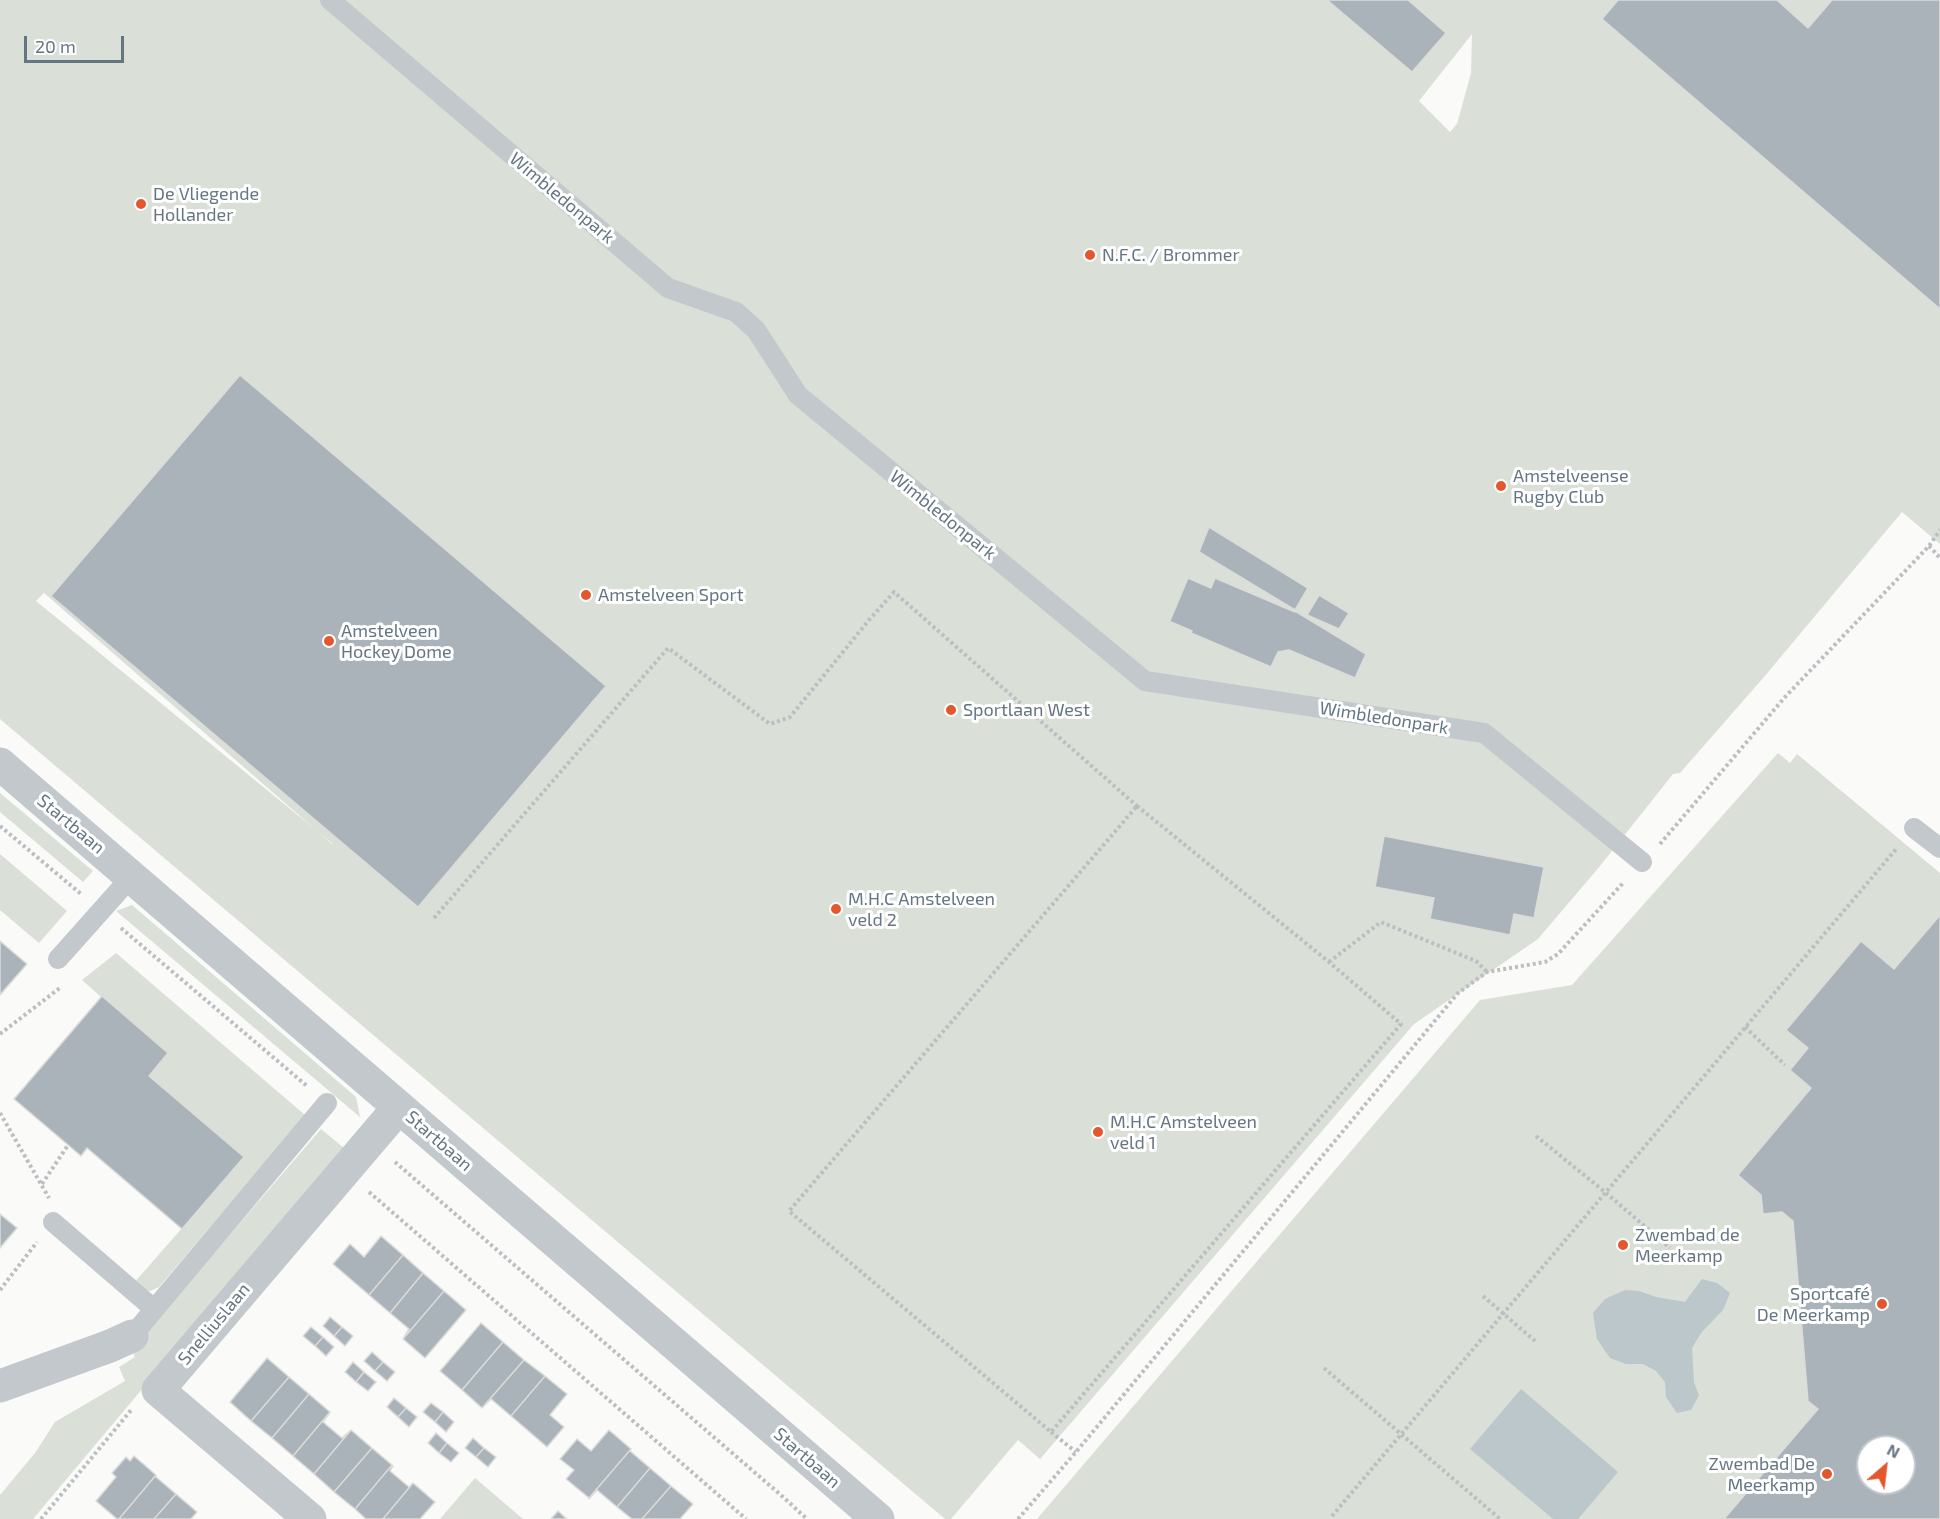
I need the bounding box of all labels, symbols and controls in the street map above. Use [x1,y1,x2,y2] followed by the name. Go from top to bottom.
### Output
[27,24,128,62] scale bar
[35,35,76,57] text: 20 m
[505,148,619,248] street label: Wimbledonpark
[153,183,259,226] place label: De Vliegende Hollander
[134,197,148,211] marker: De Vliegende Hollander
[1102,244,1240,266] place label: N.F.C. / Brommer
[1083,248,1097,262] marker: N.F.C. / Brommer
[1513,465,1629,508] place label: Amstelveense Rugby Club
[886,466,1000,564] street label: Wimbledonpark
[1494,479,1508,493] marker: Amstelveense Rugby Club
[598,584,744,606] place label: Amstelveen Sport
[579,588,593,602] marker: Amstelveen Sport
[341,620,452,662] place label: Amstelveen Hockey Dome
[322,634,336,648] marker: Amstelveen Hockey Dome
[1318,697,1450,739] street label: Wimbledonpark
[963,699,1090,721] place label: Sportlaan West
[944,703,958,717] marker: Sportlaan West
[33,790,109,858] street label: Startbaan
[848,888,995,930] place label: M.H.C Amstelveen veld 2
[829,902,843,916] marker: M.H.C Amstelveen veld 2
[401,1106,477,1176] street label: Startbaan
[1110,1111,1257,1154] place label: M.H.C Amstelveen veld 1
[1091,1125,1105,1139] marker: M.H.C Amstelveen veld 1
[1635,1224,1740,1266] place label: Zwembad de Meerkamp
[1616,1238,1630,1252] marker: Zwembad de Meerkamp
[173,1279,255,1369] street label: Snelliuslaan
[1757,1283,1870,1326] place label: Sportcafé De Meerkamp
[1875,1297,1889,1311] marker: Sportcafé De Meerkamp
[769,1423,845,1493] street label: Startbaan
[1856,1435,1916,1495] north arrow
[1884,1439,1903,1462] text: N
[1709,1453,1815,1496] place label: Zwembad De Meerkamp
[1820,1467,1834,1481] marker: Zwembad De Meerkamp

